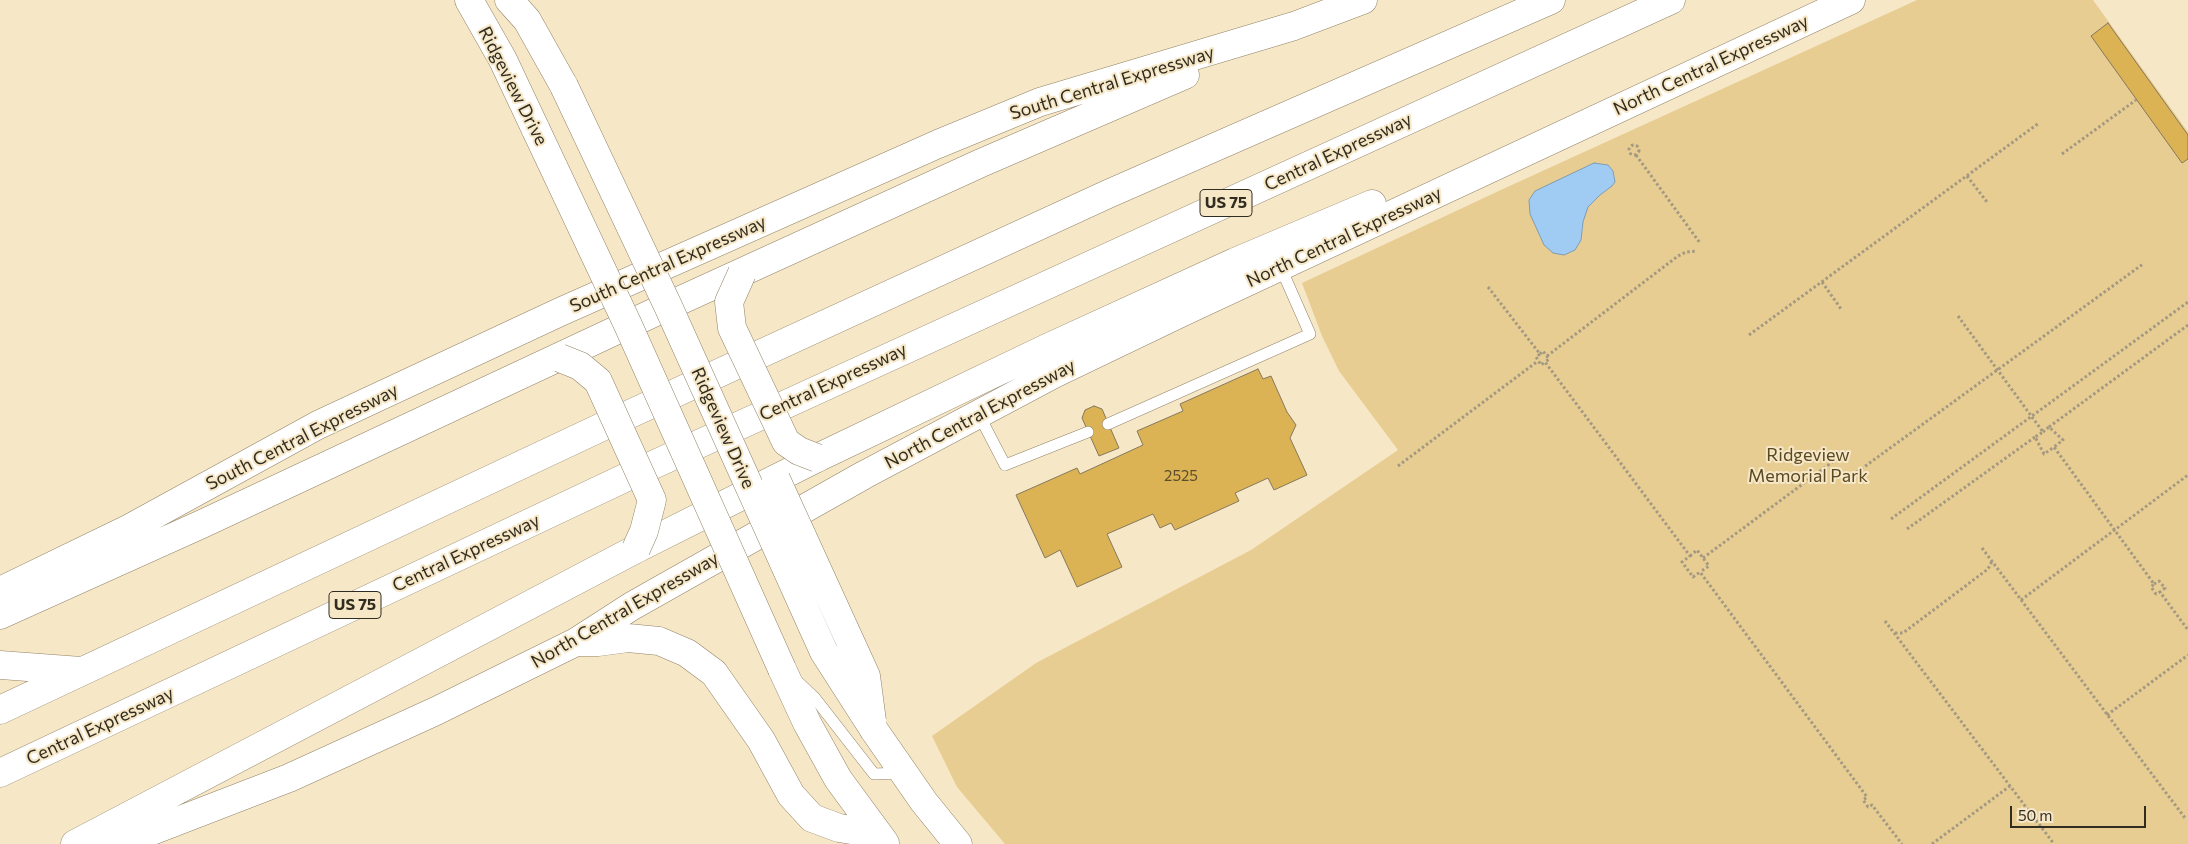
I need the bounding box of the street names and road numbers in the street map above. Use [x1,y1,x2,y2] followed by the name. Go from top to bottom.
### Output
[1610,10,1812,120] street label: North Central Expressway
[474,23,552,149] street label: Ridgeview Drive
[1007,42,1217,124] street label: South Central Expressway
[1261,108,1415,196] street label: Central Expressway
[1243,182,1445,292] street label: North Central Expressway
[1200,190,1252,217] road number: US 75
[566,211,770,317] street label: South Central Expressway
[756,338,910,426] street label: Central Expressway
[881,355,1079,473] street label: North Central Expressway
[687,364,759,492] street label: Ridgeview Drive
[202,379,402,495] street label: South Central Expressway
[389,509,543,597] street label: Central Expressway
[527,547,723,673] street label: North Central Expressway
[329,592,381,618] road number: US 75
[23,682,177,770] street label: Central Expressway

